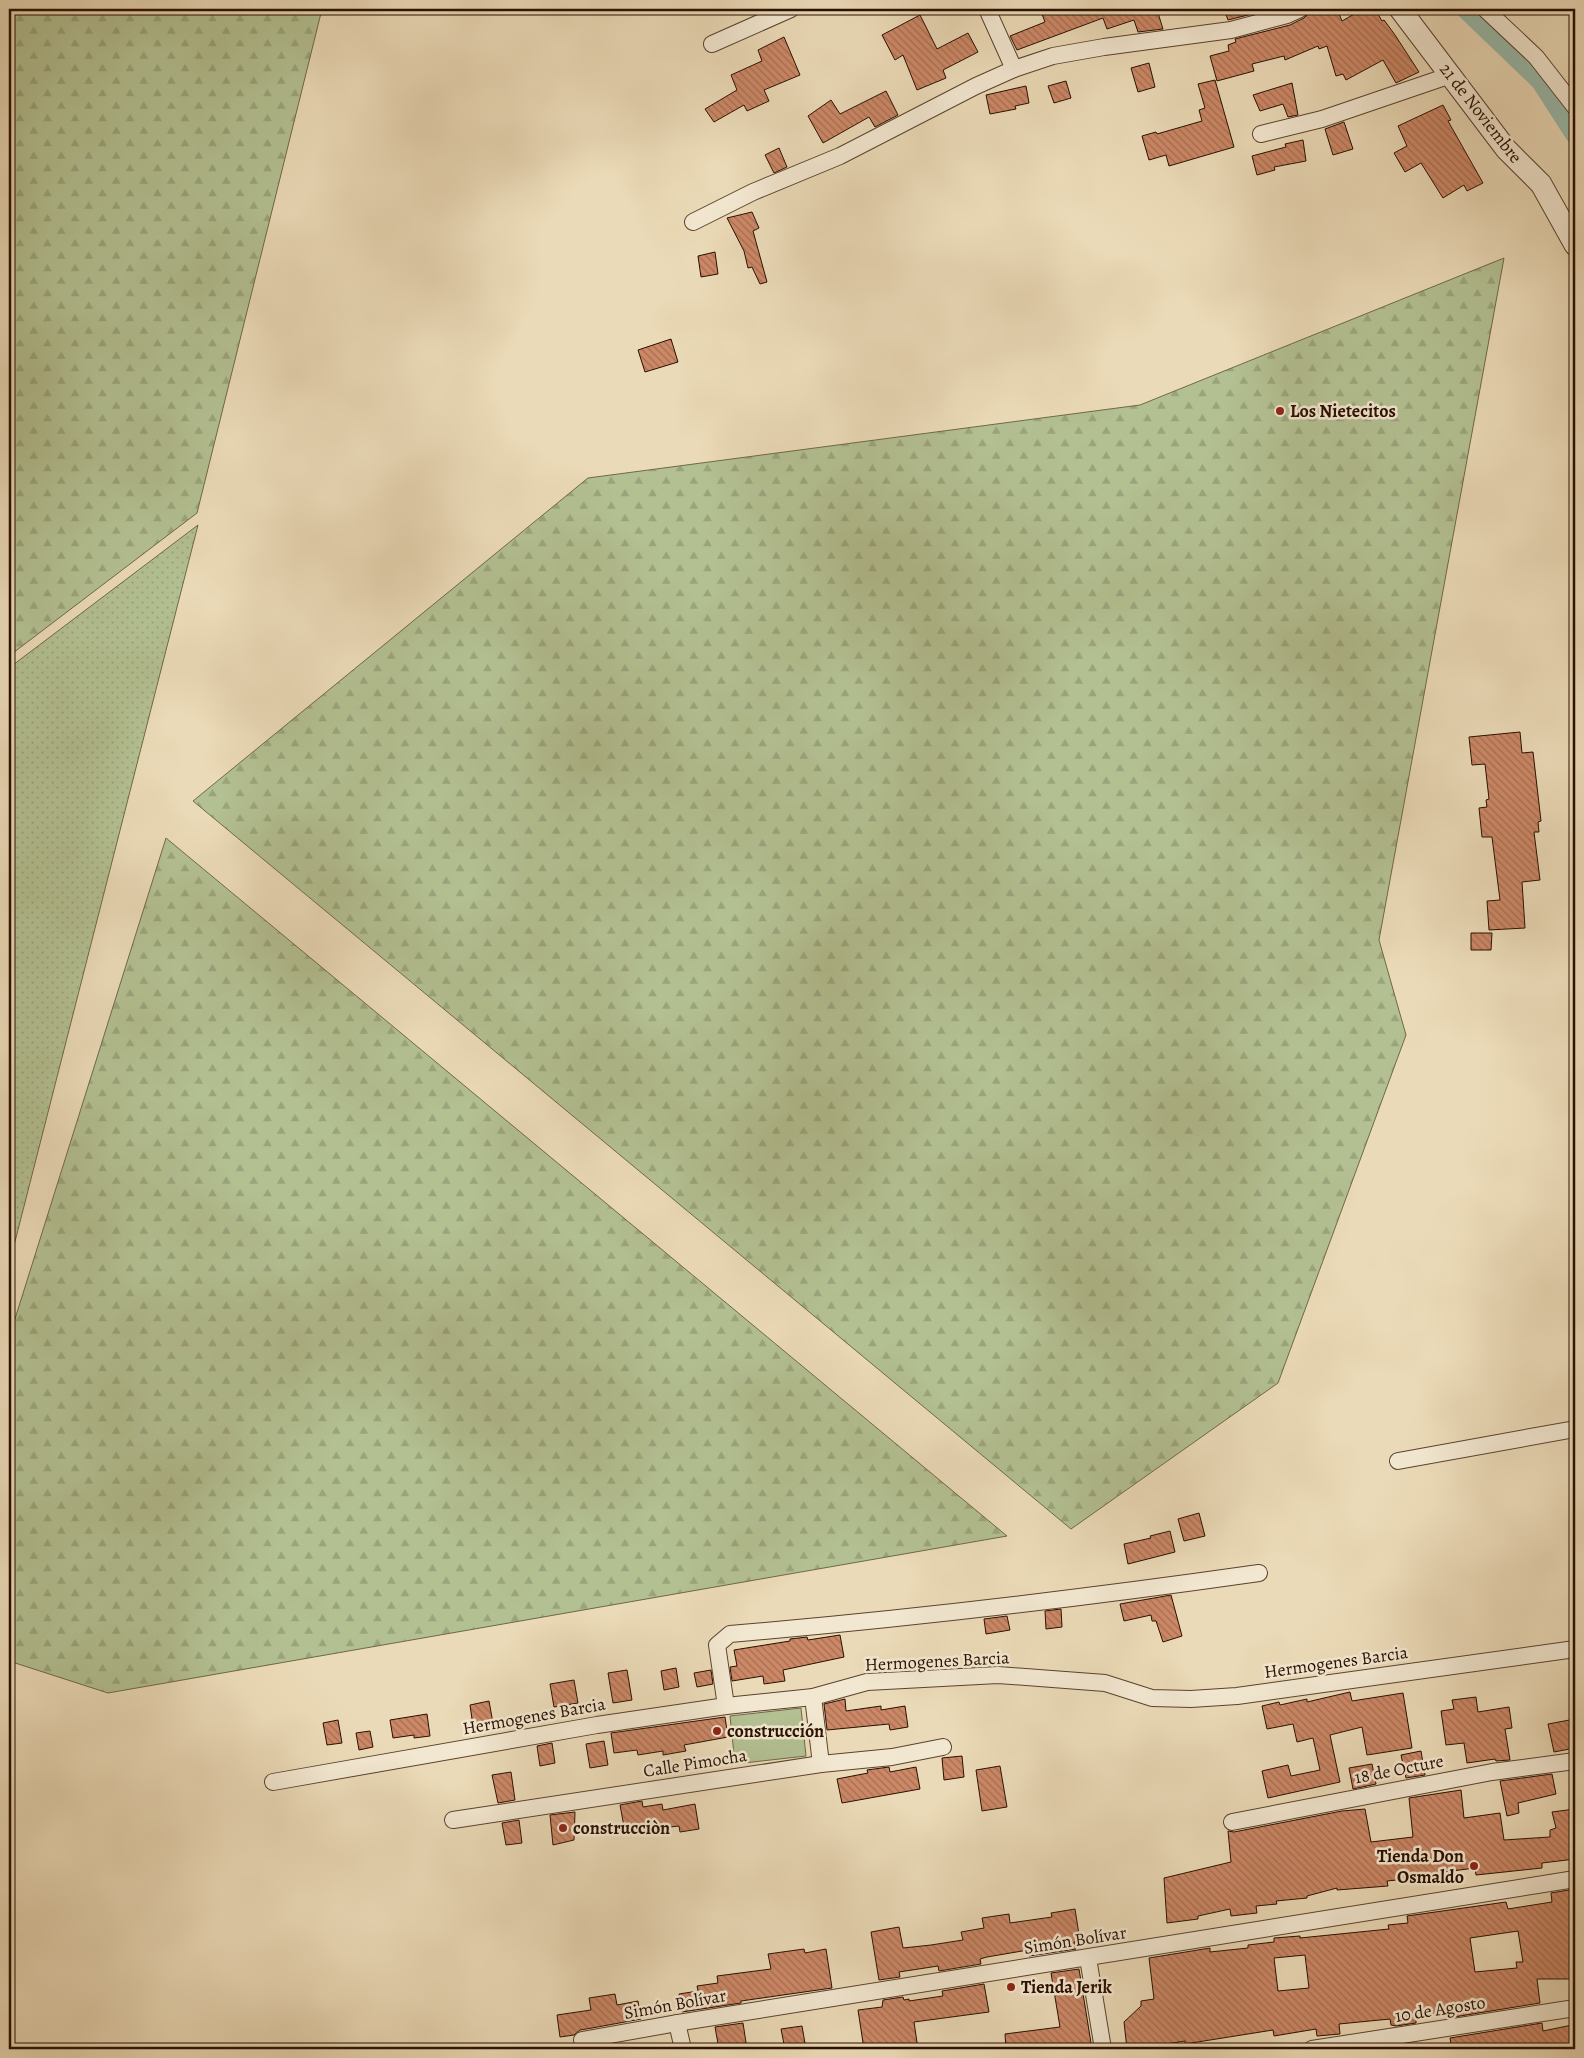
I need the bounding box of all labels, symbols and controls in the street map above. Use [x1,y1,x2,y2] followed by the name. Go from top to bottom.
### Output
[1434,58,1528,168] street label: 21 de Noviembre
[1290,399,1396,423] place label: Los Nietecitos
[1274,405,1286,417] marker: Los Nietecitos
[1263,1640,1410,1684] street label: Hermogenes Barcia
[864,1645,1011,1677] street label: Hermogenes Barcia
[461,1691,608,1740] street label: Hermogenes Barcia
[727,1719,824,1743] place label: construcción
[711,1725,723,1737] marker: construcción
[642,1743,749,1783] street label: Calle Pimocha
[1352,1749,1446,1789] street label: 18 de Octure
[573,1816,670,1840] place label: construcciòn
[557,1822,569,1834] marker: construcciòn
[1377,1844,1464,1889] place label: Tienda Don Osmaldo
[1468,1860,1480,1872] marker: Tienda Don Osmaldo
[1022,1920,1128,1960] street label: Simón Bolívar
[1021,1975,1113,1999] place label: Tienda Jerik
[1005,1981,1017,1993] marker: Tienda Jerik
[622,1983,728,2025] street label: Simón Bolívar
[1393,1990,1487,2028] street label: 10 de Agosto

